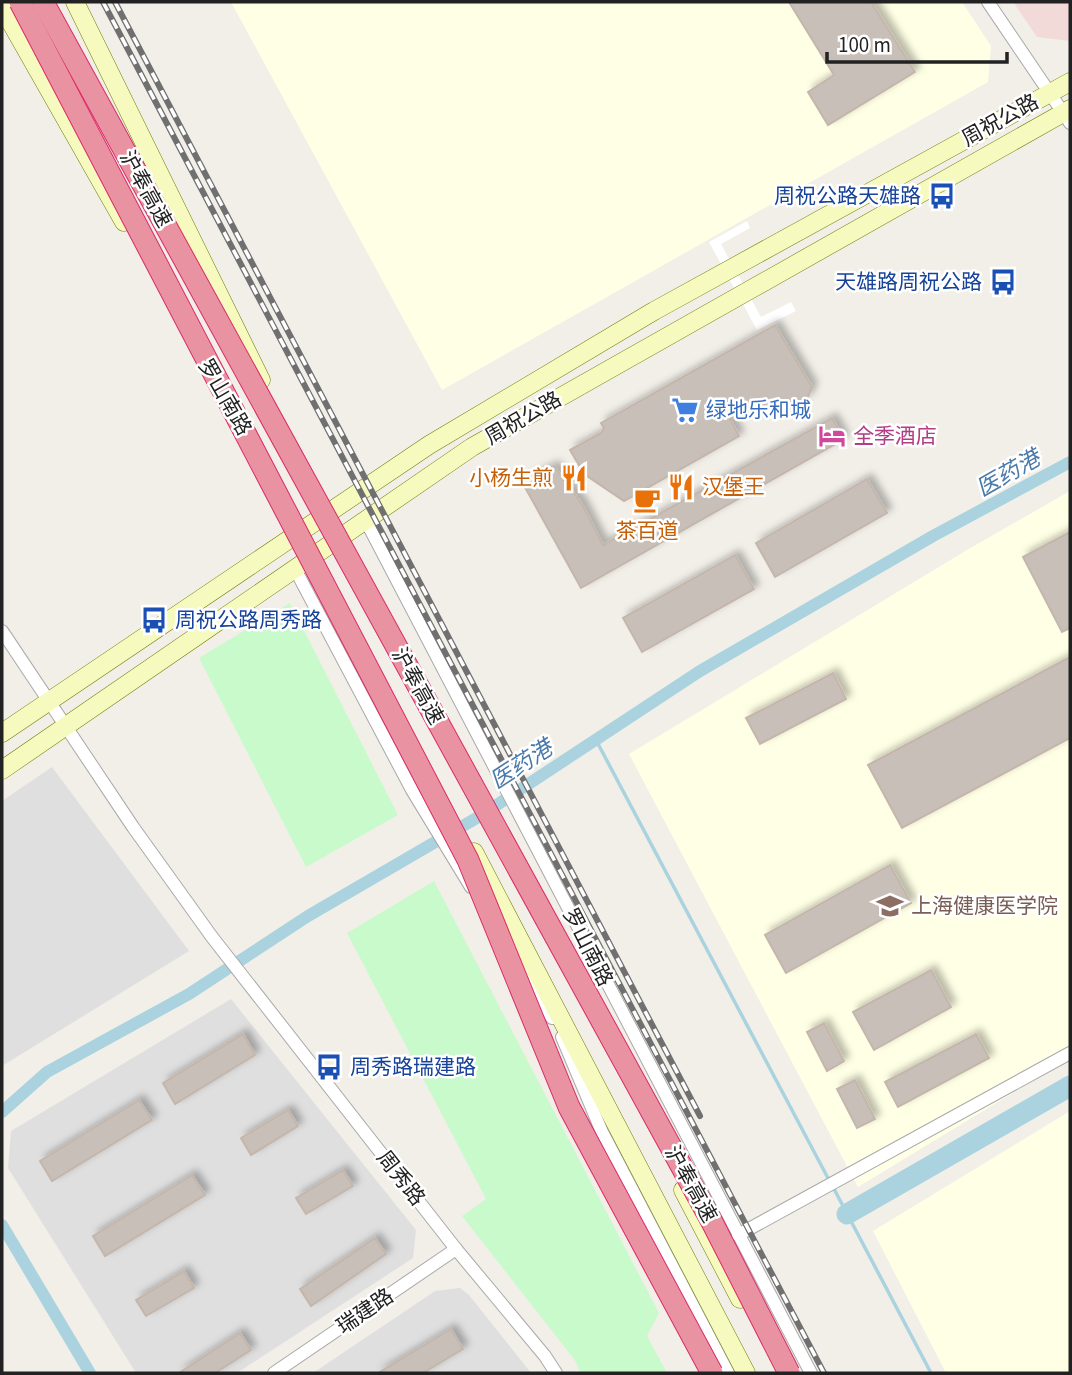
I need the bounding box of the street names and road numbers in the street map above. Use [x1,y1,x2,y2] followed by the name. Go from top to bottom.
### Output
[956,87,1044,153] street label: 周祝公路
[113,145,179,233] street label: 沪奉高速
[191,353,259,441] street label: 罗山南路
[479,384,567,452] street label: 周祝公路
[385,642,451,730] street label: 沪奉高速
[556,903,620,991] street label: 罗山南路
[658,1140,724,1228] street label: 沪奉高速
[370,1144,432,1212] street label: 周秀路
[330,1281,400,1341] street label: 瑞建路

